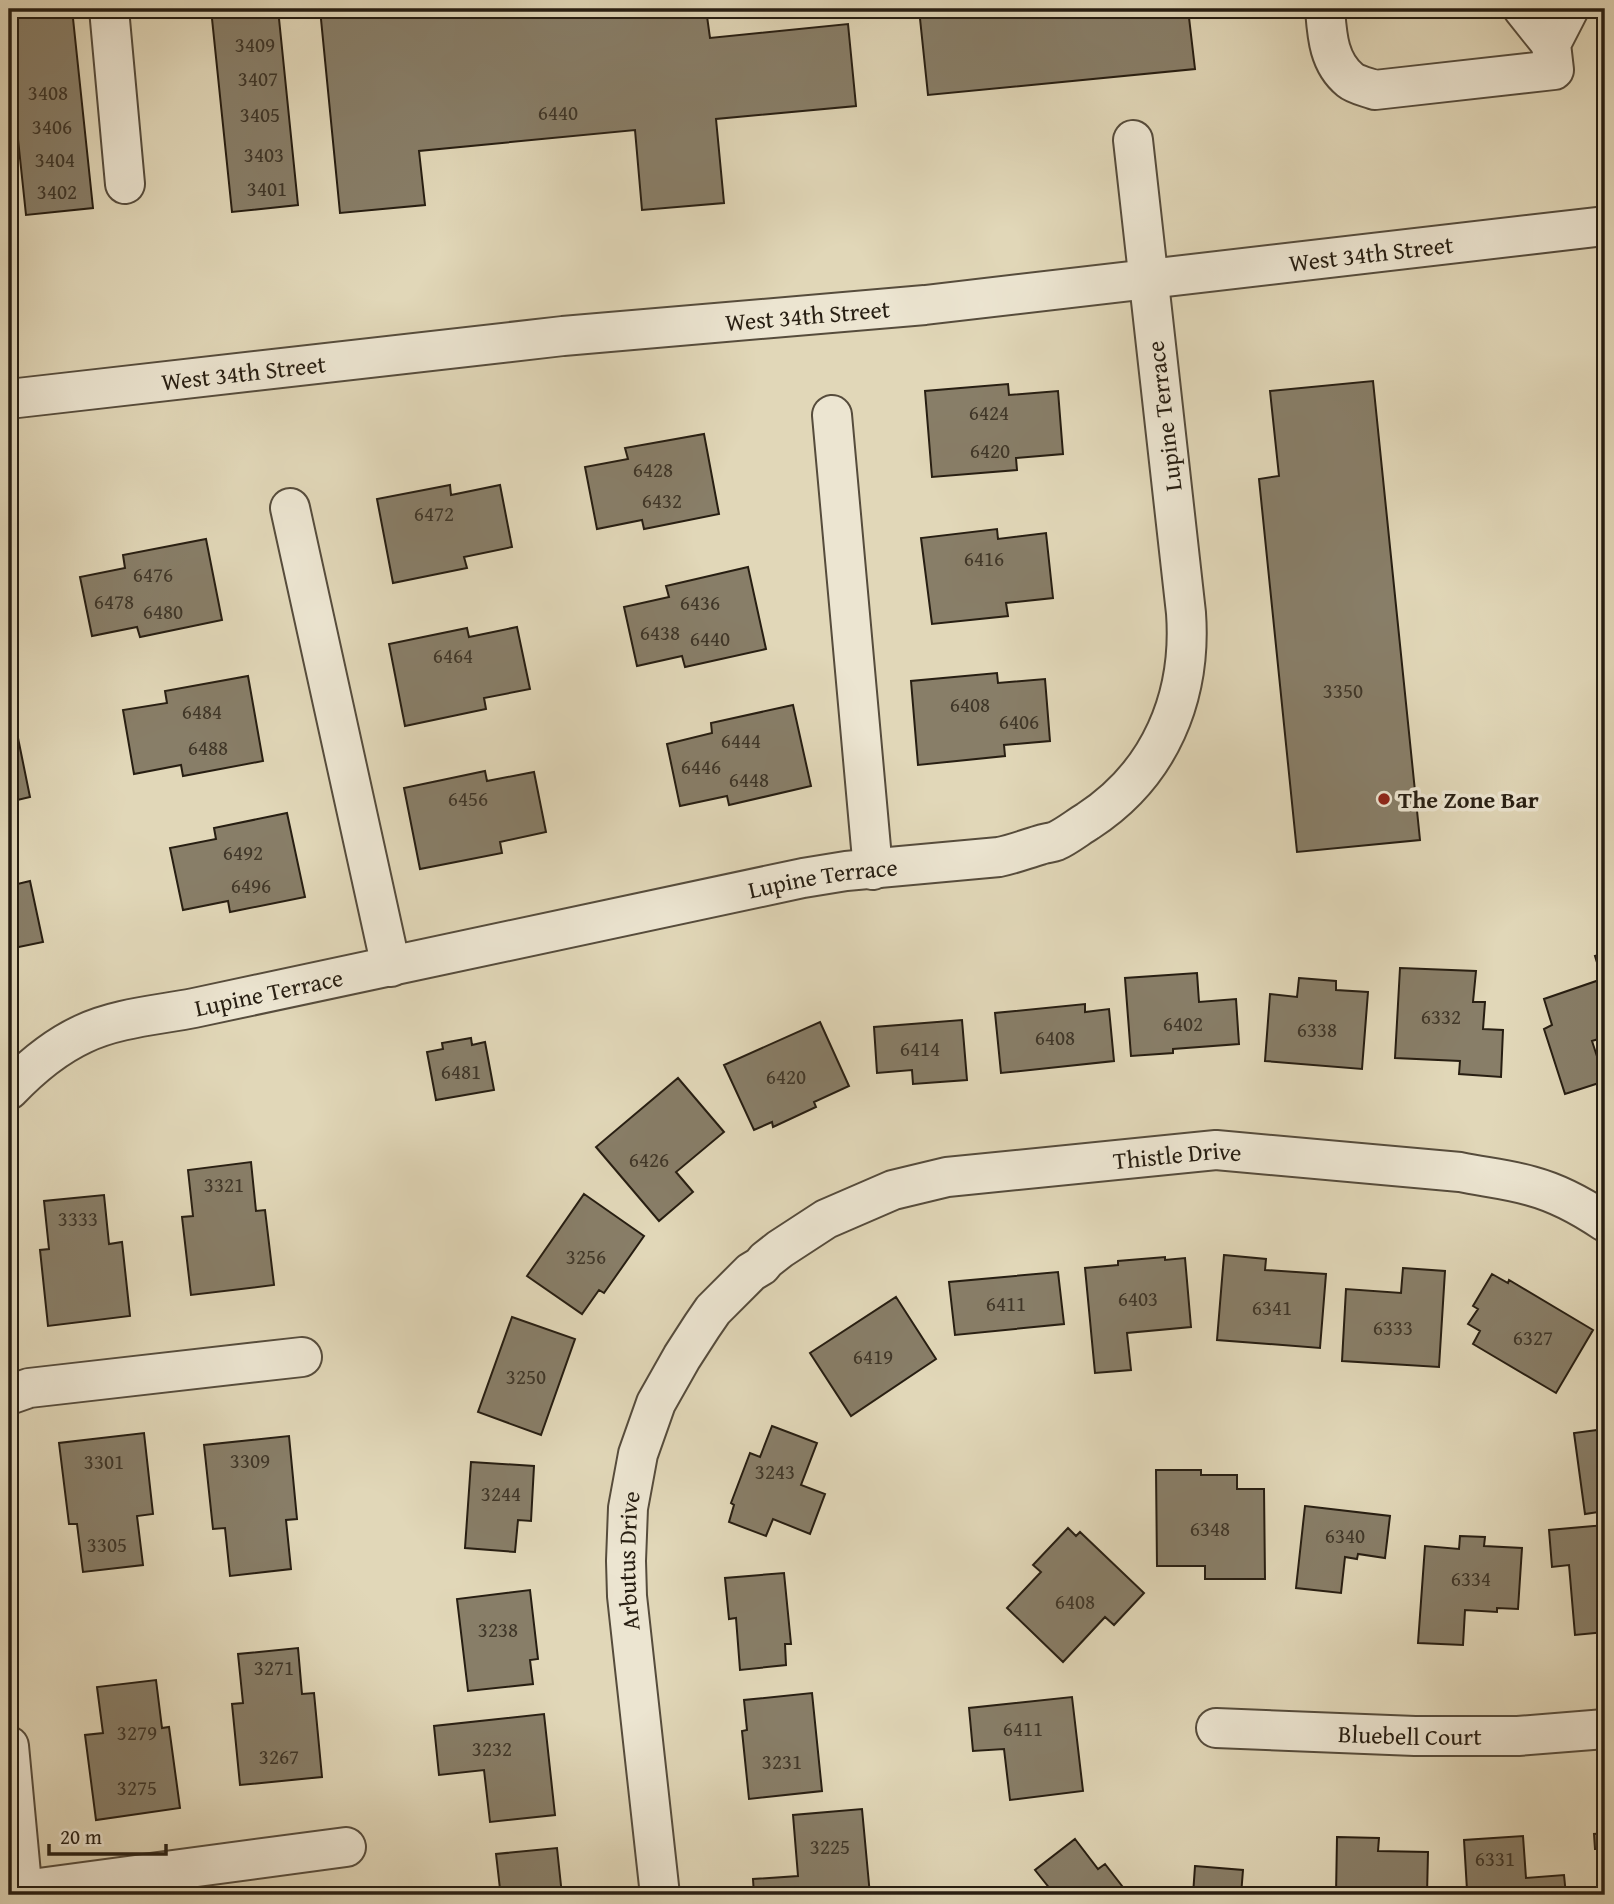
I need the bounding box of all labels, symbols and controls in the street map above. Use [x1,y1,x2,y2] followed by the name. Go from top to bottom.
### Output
[235,29,275,60] house number: 3409
[238,63,278,94] house number: 3407
[28,77,68,108] house number: 3408
[538,97,578,128] house number: 6440
[240,99,280,130] house number: 3405
[32,111,72,142] house number: 3406
[244,139,284,170] house number: 3403
[35,144,75,175] house number: 3404
[247,173,287,204] house number: 3401
[37,176,77,207] house number: 3402
[1287,226,1456,280] street label: West 34th Street
[724,291,892,340] street label: West 34th Street
[1137,339,1191,493] street label: Lupine Terrace
[159,346,328,399] street label: West 34th Street
[969,397,1009,428] house number: 6424
[970,435,1010,466] house number: 6420
[633,454,673,485] house number: 6428
[642,485,682,516] house number: 6432
[414,498,454,529] house number: 6472
[964,543,1004,574] house number: 6416
[133,559,173,590] house number: 6476
[94,586,134,617] house number: 6478
[680,587,720,618] house number: 6436
[143,596,183,627] house number: 6480
[640,617,680,648] house number: 6438
[690,623,730,654] house number: 6440
[433,640,473,671] house number: 6464
[1323,675,1363,706] house number: 3350
[950,689,990,720] house number: 6408
[182,696,222,727] house number: 6484
[999,706,1039,737] house number: 6406
[721,725,761,756] house number: 6444
[188,732,228,763] house number: 6488
[681,751,721,782] house number: 6446
[729,764,769,795] house number: 6448
[1398,782,1539,817] place label: The Zone Bar
[448,783,488,814] house number: 6456
[1376,791,1392,807] marker: The Zone Bar
[223,837,263,868] house number: 6492
[745,849,899,907] street label: Lupine Terrace
[231,870,271,901] house number: 6496
[191,959,346,1025] street label: Lupine Terrace
[1421,1001,1461,1032] house number: 6332
[1163,1008,1203,1039] house number: 6402
[1297,1014,1337,1045] house number: 6338
[1035,1022,1075,1053] house number: 6408
[900,1033,940,1064] house number: 6414
[441,1056,481,1087] house number: 6481
[766,1061,806,1092] house number: 6420
[1111,1132,1243,1178] street label: Thistle Drive
[629,1144,669,1175] house number: 6426
[204,1169,244,1200] house number: 3321
[58,1203,98,1234] house number: 3333
[566,1241,606,1272] house number: 3256
[1118,1283,1158,1314] house number: 6403
[986,1288,1026,1319] house number: 6411
[1252,1292,1292,1323] house number: 6341
[1373,1312,1413,1343] house number: 6333
[1513,1322,1553,1353] house number: 6327
[853,1341,893,1372] house number: 6419
[506,1361,546,1392] house number: 3250
[230,1445,270,1476] house number: 3309
[84,1446,124,1477] house number: 3301
[755,1456,795,1487] house number: 3243
[481,1478,521,1509] house number: 3244
[608,1488,648,1633] street label: Arbutus Drive
[1190,1513,1230,1544] house number: 6348
[1325,1520,1365,1551] house number: 6340
[87,1529,127,1560] house number: 3305
[1451,1563,1491,1594] house number: 6334
[1055,1586,1095,1617] house number: 6408
[478,1614,518,1645] house number: 3238
[254,1652,294,1683] house number: 3271
[1003,1713,1043,1744] house number: 6411
[1337,1715,1482,1754] street label: Bluebell Court
[117,1717,157,1748] house number: 3279
[472,1733,512,1764] house number: 3232
[259,1741,299,1772] house number: 3267
[762,1746,802,1777] house number: 3231
[117,1772,157,1803] house number: 3275
[49,1813,166,1857] scale bar
[60,1821,102,1852] text: 20 m
[810,1831,850,1862] house number: 3225
[1475,1843,1515,1874] house number: 6331

